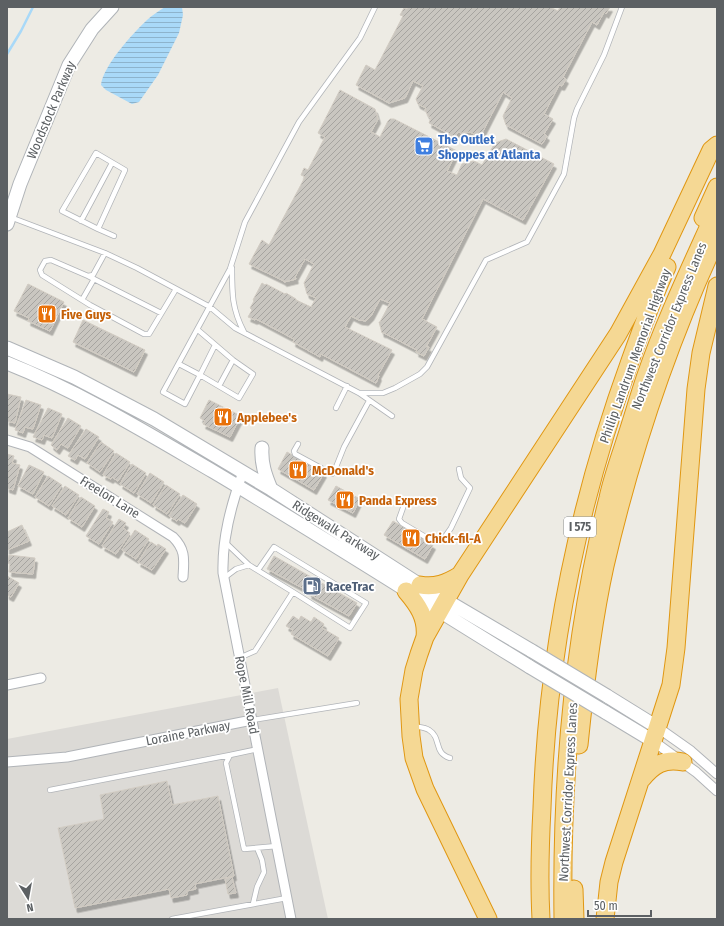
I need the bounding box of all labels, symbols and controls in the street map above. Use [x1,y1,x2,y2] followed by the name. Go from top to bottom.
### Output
[24,59,78,161] street label: Woodstock Parkway
[438,132,541,162] place label: The Outlet Shoppes at Atlanta
[413,135,435,157] supermarket icon: The Outlet Shoppes at Atlanta
[628,240,710,412] street label: Northwest Corridor Express Lanes
[596,267,674,445] street label: Phillip Landrum Memorial Highway
[36,303,58,325] restaurant icon: Five Guys
[61,307,112,322] place label: Five Guys
[212,406,234,428] restaurant icon: Applebee's
[236,410,297,425] place label: Applebee's
[287,459,309,481] restaurant icon: McDonald's
[312,463,374,478] place label: McDonald's
[77,473,143,521] street label: Freelon Lane
[334,489,356,511] restaurant icon: Panda Express
[359,493,437,508] place label: Panda Express
[290,497,383,563] street label: Ridgewalk Parkway
[564,517,596,537] road number: I 575
[400,527,422,549] restaurant icon: Chick-fil-A
[425,531,482,546] place label: Chick-fil-A
[301,575,323,597] fuel station icon: RaceTrac
[326,579,374,594] place label: RaceTrac
[232,655,262,735] street label: Rope Mill Road
[556,702,580,882] street label: Northwest Corridor Express Lanes
[144,717,232,749] street label: Loraine Parkway
[8,878,48,918] north arrow
[588,892,651,918] scale bar
[594,899,618,913] text: 50 m
[25,900,34,914] text: N

